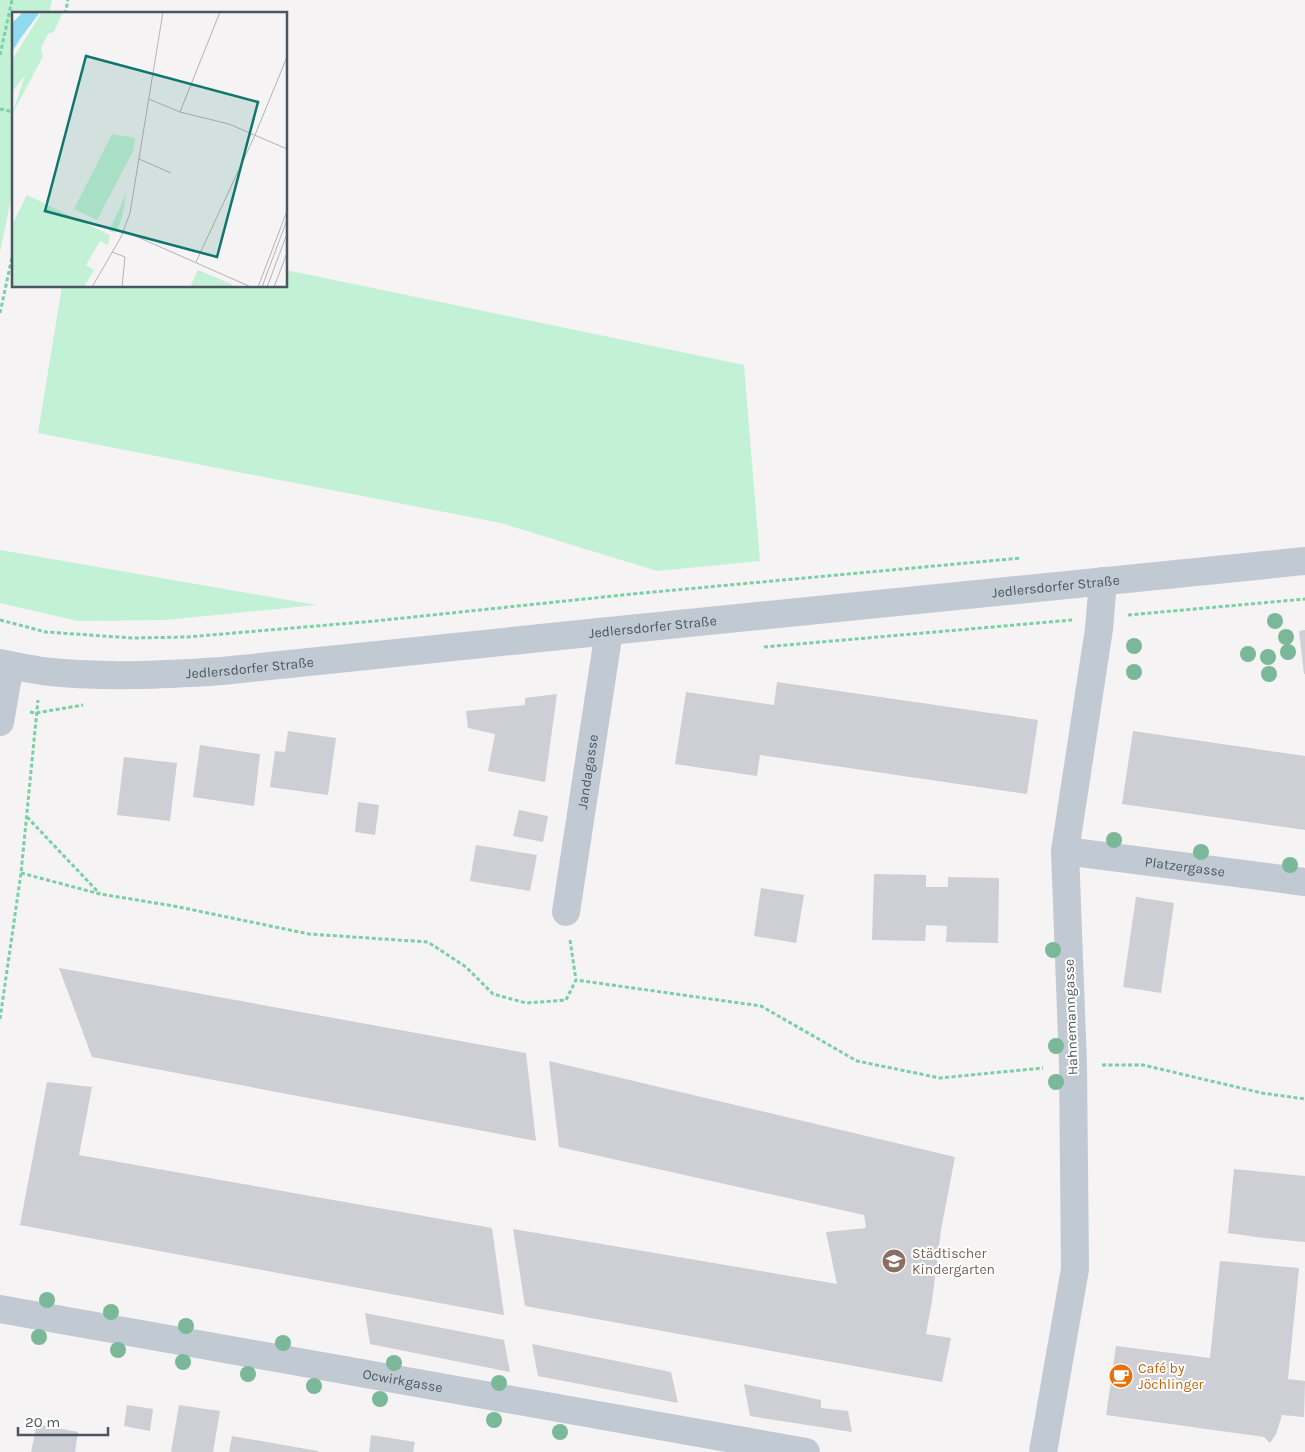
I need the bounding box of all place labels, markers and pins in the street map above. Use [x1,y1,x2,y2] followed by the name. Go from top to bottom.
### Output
[912,1245,995,1278] place label: Städtischer Kindergarten
[881,1248,907,1274] school or university icon: Städtischer Kindergarten
[1138,1360,1205,1393] place label: Café by Jöchlinger
[1108,1363,1134,1389] cafe icon: Café by Jöchlinger

